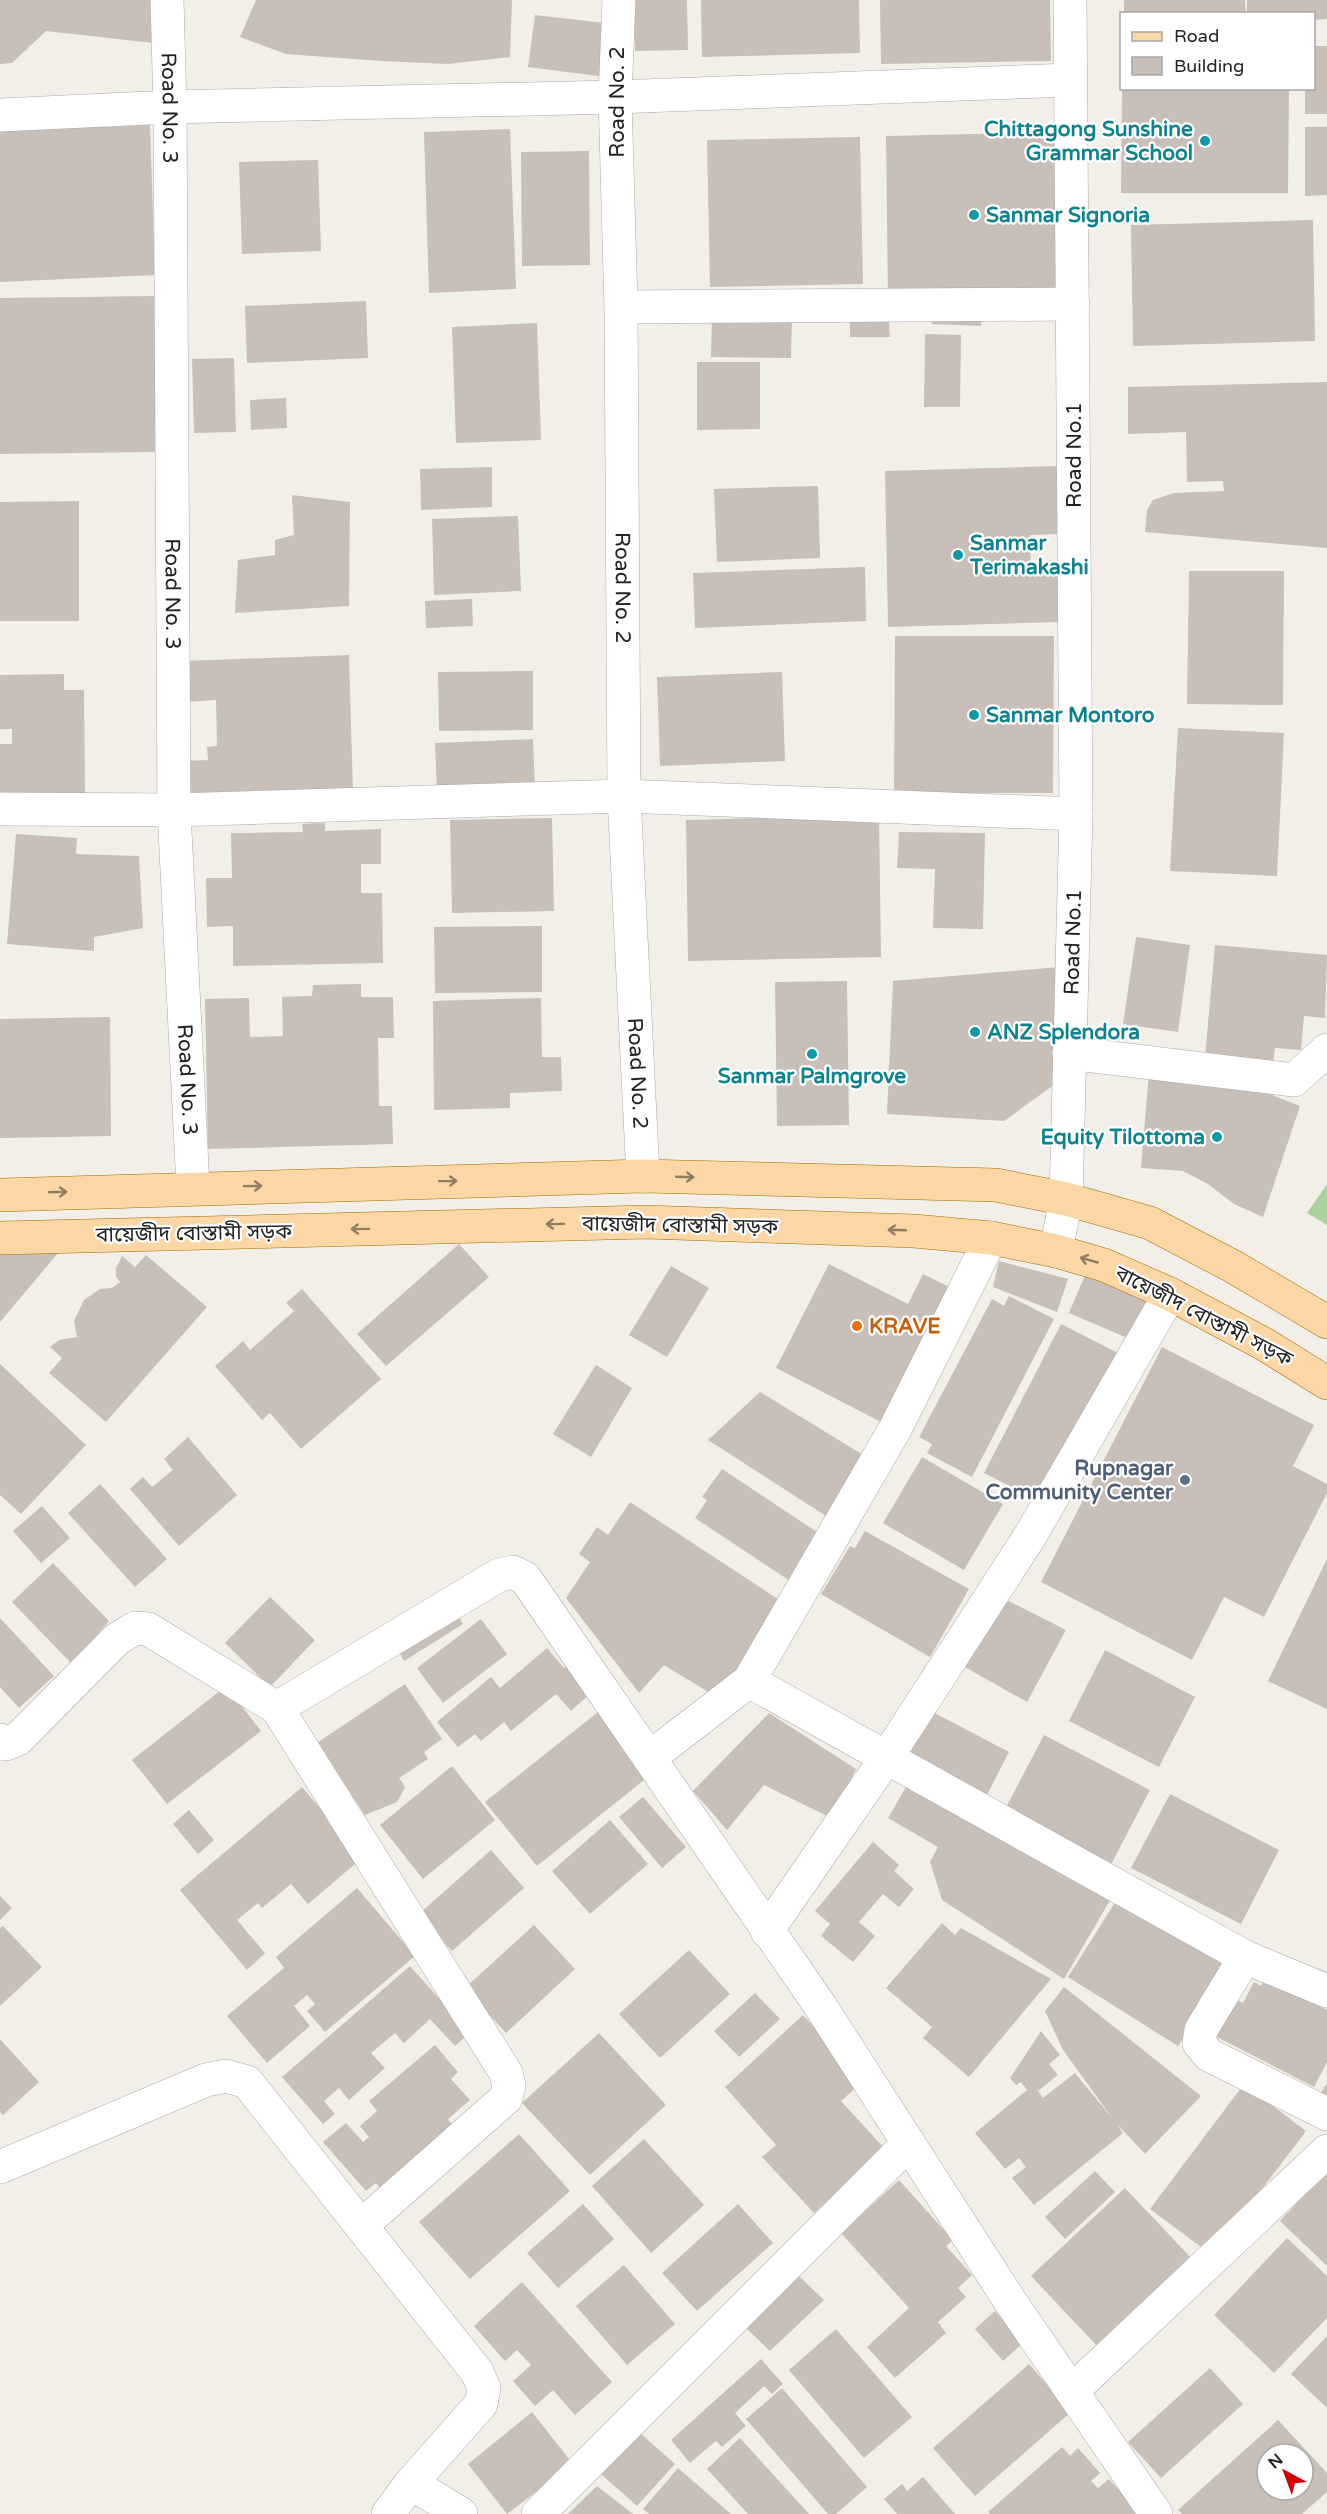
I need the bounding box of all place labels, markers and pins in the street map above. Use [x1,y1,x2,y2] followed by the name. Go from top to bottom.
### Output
[984,117,1193,166] place label: Chittagong Sunshine Grammar School
[1198,134,1212,148] marker: Chittagong Sunshine Grammar School
[986,203,1150,228] place label: Sanmar Signoria
[967,208,981,222] marker: Sanmar Signoria
[969,531,1089,580] place label: Sanmar Terimakashi
[951,548,965,562] marker: Sanmar Terimakashi
[986,703,1155,728] place label: Sanmar Montoro
[967,708,981,722] marker: Sanmar Montoro
[987,1020,1140,1045] place label: ANZ Splendora
[968,1025,982,1039] marker: ANZ Splendora
[805,1047,819,1061] marker: Sanmar Palmgrove
[718,1064,906,1089] place label: Sanmar Palmgrove
[1041,1125,1205,1150] place label: Equity Tilottoma
[1210,1130,1224,1144] marker: Equity Tilottoma
[869,1314,941,1339] place label: KRAVE
[850,1319,864,1333] marker: KRAVE
[986,1456,1174,1505] place label: Rupnagar Community Center
[1178,1473,1192,1487] marker: Rupnagar Community Center

